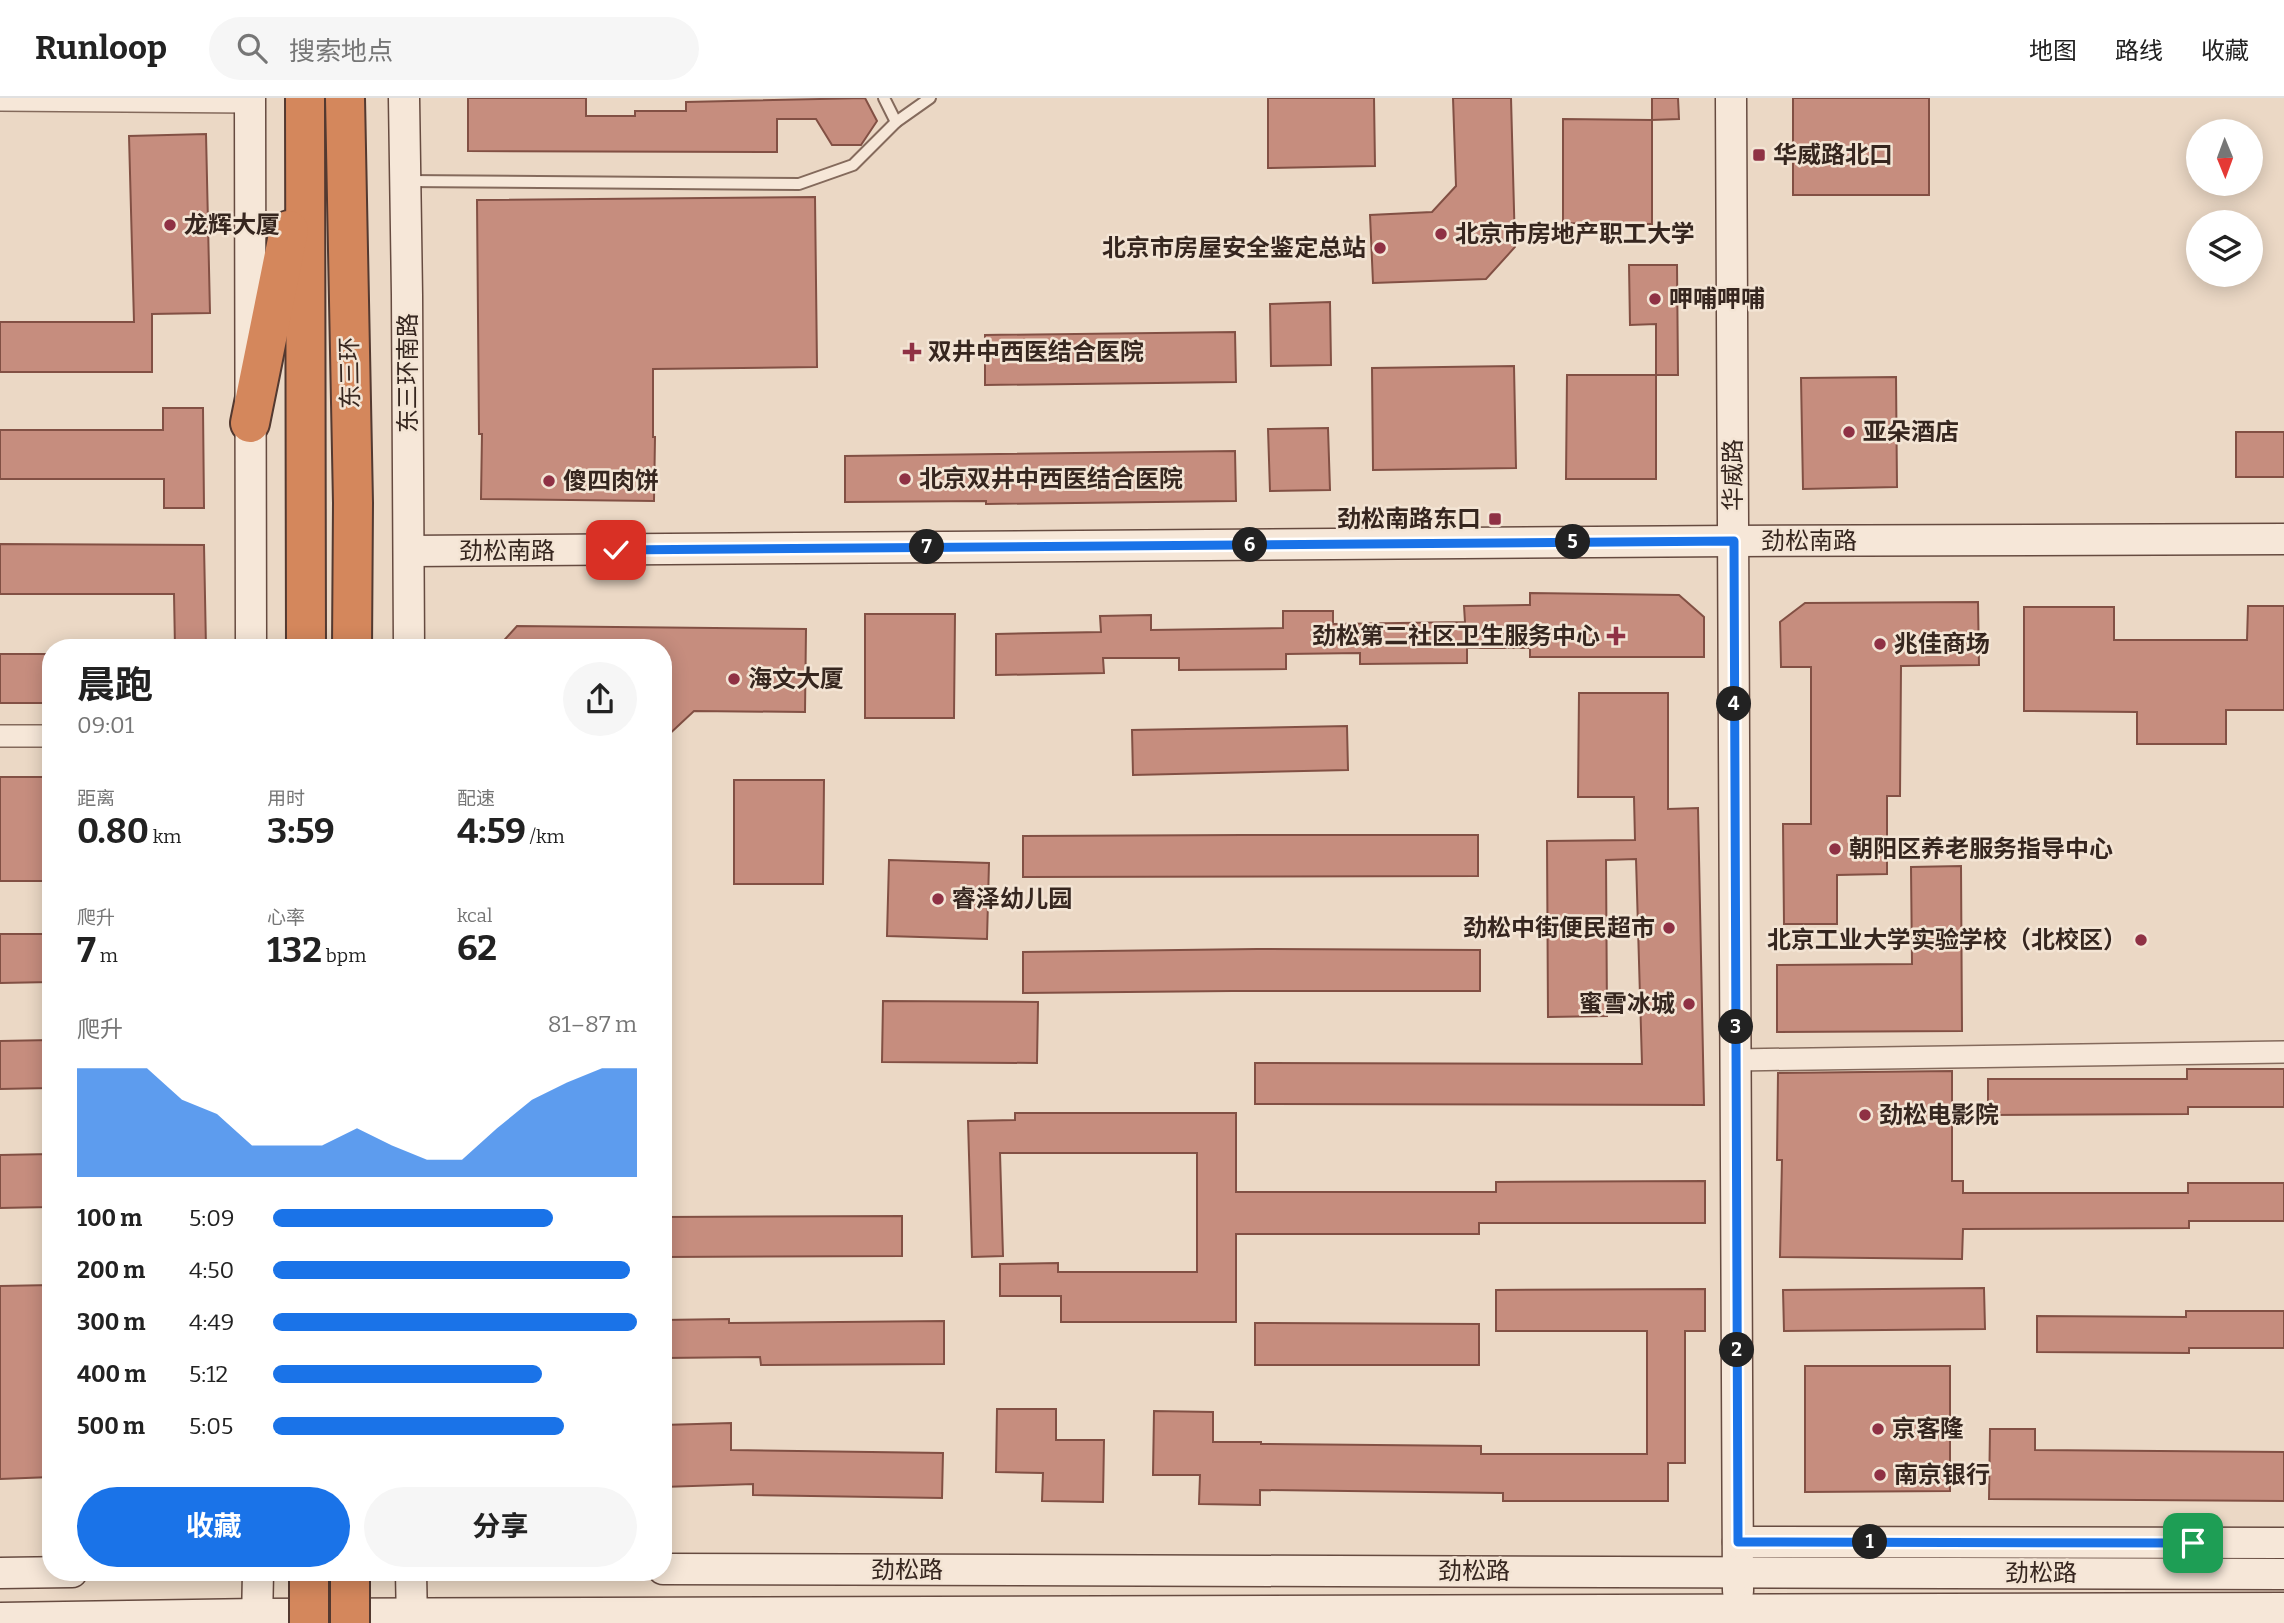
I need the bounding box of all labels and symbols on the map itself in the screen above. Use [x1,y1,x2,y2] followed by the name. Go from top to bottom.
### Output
[2186,119,2263,196] north arrow
[1773,141,1893,169] place label: 华威路北口
[1751,147,1767,163] marker: 华威路北口
[184,211,280,239] place label: 龙辉大厦
[162,217,178,233] marker: 龙辉大厦
[1455,220,1695,248] place label: 北京市房地产职工大学
[1433,226,1449,242] marker: 北京市房地产职工大学
[1102,234,1366,262] place label: 北京市房屋安全鉴定总站
[1372,240,1388,256] marker: 北京市房屋安全鉴定总站
[1669,285,1765,313] place label: 呷哺呷哺
[1647,291,1663,307] marker: 呷哺呷哺
[394,313,422,433] street label: 东三环南路
[335,337,365,409] street label: 东三环
[928,338,1144,366] place label: 双井中西医结合医院
[902,342,922,362] marker: 双井中西医结合医院
[1863,418,1959,446] place label: 亚朵酒店
[1841,424,1857,440] marker: 亚朵酒店
[1719,439,1747,511] street label: 华威路
[919,465,1183,493] place label: 北京双井中西医结合医院
[563,467,659,495] place label: 傻四肉饼
[897,471,913,487] marker: 北京双井中西医结合医院
[541,473,557,489] marker: 傻四肉饼
[1337,505,1481,533] place label: 劲松南路东口
[1487,511,1503,527] marker: 劲松南路东口
[586,520,646,580] pin
[1556,524,1590,560] pin: 5
[1761,527,1857,555] street label: 劲松南路
[1232,528,1268,562] pin: 6
[909,530,944,564] pin: 7
[459,537,555,565] street label: 劲松南路
[1312,622,1600,650] place label: 劲松第二社区卫生服务中心
[1606,626,1626,646] marker: 劲松第二社区卫生服务中心
[1894,630,1990,658] place label: 兆佳商场
[1872,636,1888,652] marker: 兆佳商场
[748,665,844,693] place label: 海文大厦
[726,671,742,687] marker: 海文大厦
[1716,686,1752,722] pin: 4
[1849,835,2113,863] place label: 朝阳区养老服务指导中心
[1827,841,1843,857] marker: 朝阳区养老服务指导中心
[952,885,1072,913] place label: 睿泽幼儿园
[930,891,946,907] marker: 睿泽幼儿园
[1463,914,1655,942] place label: 劲松中街便民超市
[1661,920,1677,936] marker: 劲松中街便民超市
[1767,926,2127,954] place label: 北京工业大学实验学校（北校区）
[2133,932,2149,948] marker: 北京工业大学实验学校（北校区）
[1579,990,1675,1018] place label: 蜜雪冰城
[1681,996,1697,1012] marker: 蜜雪冰城
[1718,1010,1754,1044] pin: 3
[1879,1101,1999,1129] place label: 劲松电影院
[1857,1107,1873,1123] marker: 劲松电影院
[1720,1332,1754,1368] pin: 2
[1892,1415,1964,1443] place label: 京客隆
[1870,1421,1886,1437] marker: 京客隆
[1894,1461,1990,1489] place label: 南京银行
[1872,1467,1888,1483] marker: 南京银行
[2163,1513,2223,1573] pin
[1853,1524,1888,1560] pin: 1
[871,1556,943,1584] street label: 劲松路
[1438,1557,1510,1585] street label: 劲松路
[2005,1559,2077,1587] street label: 劲松路

